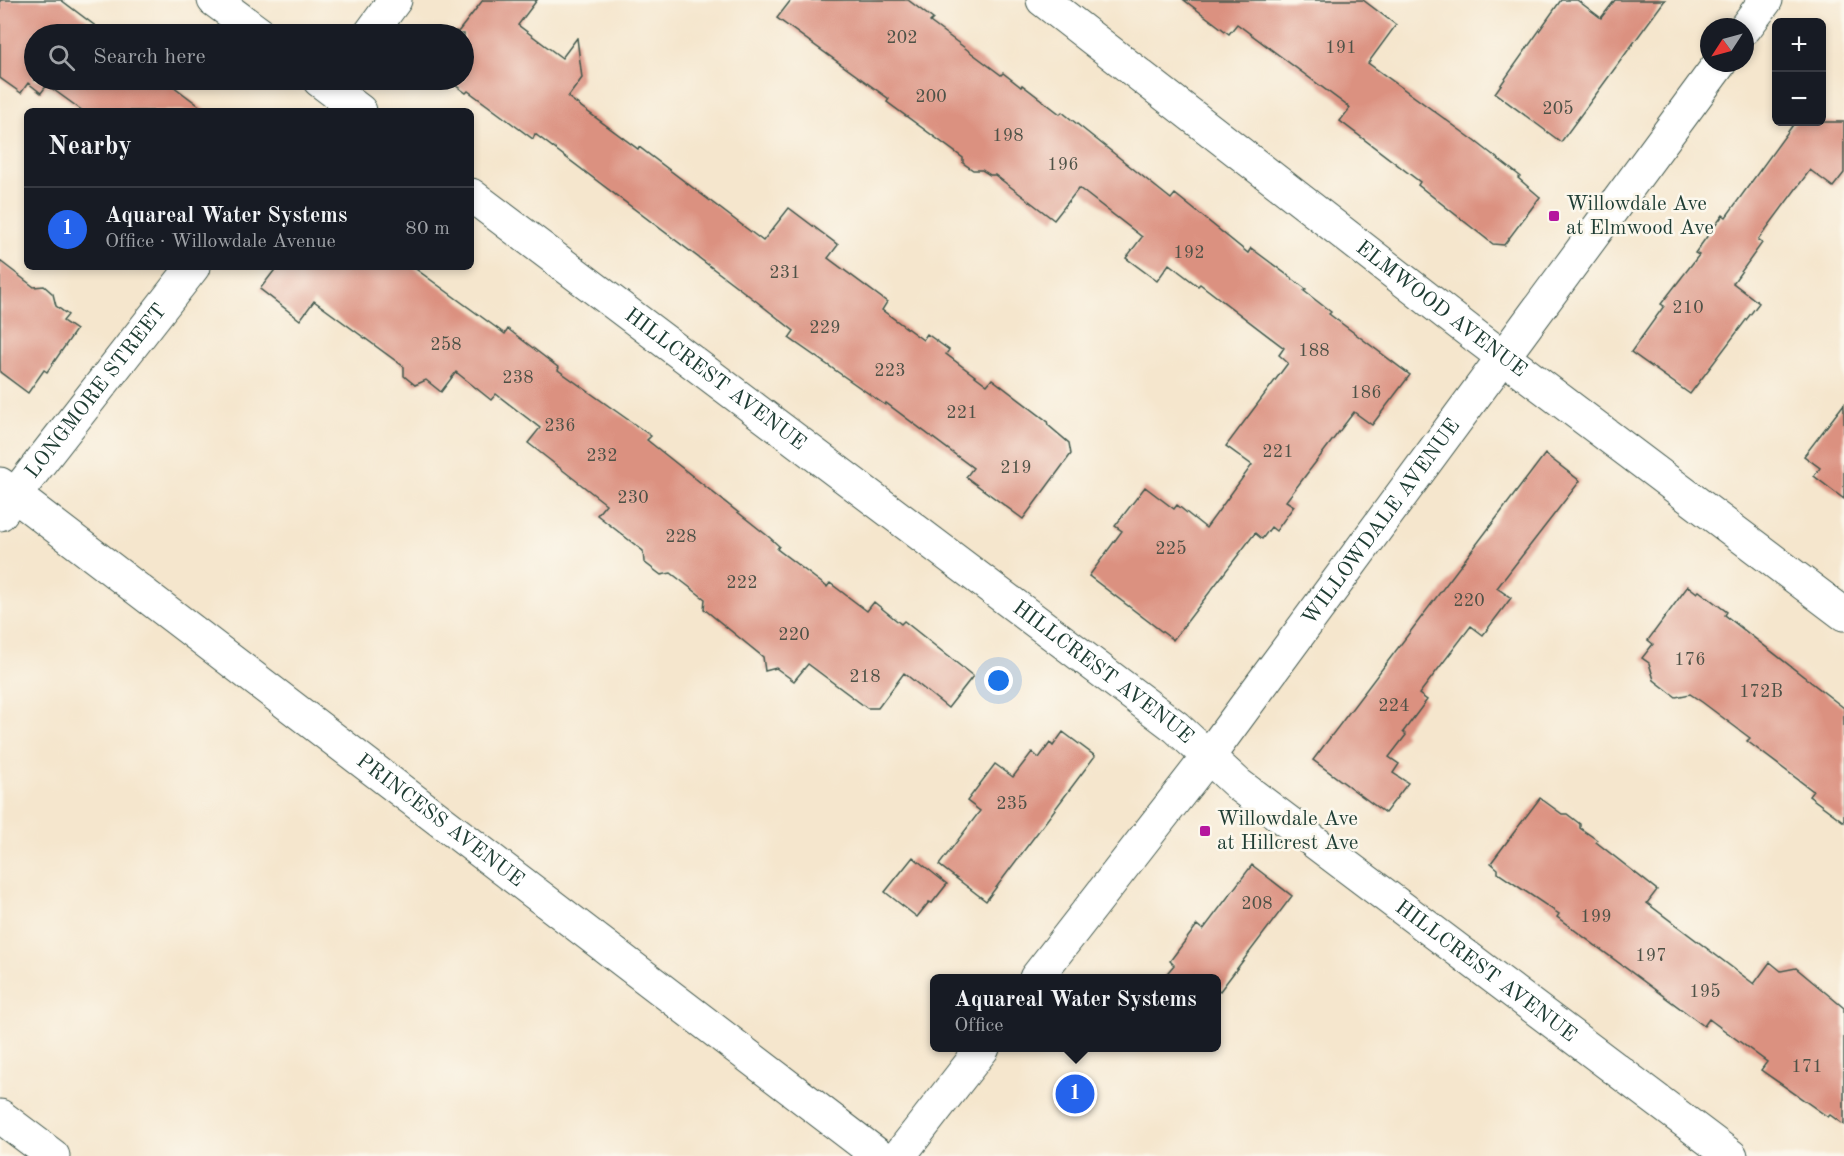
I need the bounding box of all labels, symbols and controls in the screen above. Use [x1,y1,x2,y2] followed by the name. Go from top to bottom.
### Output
[1700,18,1754,72] north arrow
[1772,18,1826,126] map controls
[1772,18,1826,72] button: +
[24,24,474,90] search box
[886,29,918,47] house number: 202
[1325,39,1357,57] house number: 191
[45,41,78,74] icon: search
[93,46,206,68] text: Search here
[1772,72,1826,126] button: −
[915,88,947,106] house number: 200
[1542,100,1574,118] house number: 205
[992,127,1024,145] house number: 198
[48,134,132,160] text: Nearby
[1047,156,1079,174] house number: 196
[1566,194,1714,239] place label: Willowdale Ave at Elmwood Ave
[105,205,347,227] text: Aquareal Water Systems
[1547,209,1561,223] marker: Willowdale Ave at Elmwood Ave
[62,219,73,239] text: 1
[405,219,450,239] text: 80 m
[105,232,336,252] text: Office · Willowdale Avenue
[1352,237,1530,381] street label: ELMWOOD AVENUE
[1173,244,1205,262] house number: 192
[769,264,801,282] house number: 231
[1672,299,1704,317] house number: 210
[22,300,170,482] street label: LONGMORE STREET
[621,304,810,454] street label: HILLCREST AVENUE
[809,319,841,337] house number: 229
[430,336,462,354] house number: 258
[1298,342,1330,360] house number: 188
[874,362,906,380] house number: 223
[502,369,534,387] house number: 238
[1350,384,1382,402] house number: 186
[946,404,978,422] house number: 221
[1299,415,1464,629] street label: WILLOWDALE AVENUE
[544,417,576,435] house number: 236
[1262,443,1294,461] house number: 221
[586,447,618,465] house number: 232
[1000,459,1032,477] house number: 219
[617,489,649,507] house number: 230
[665,528,697,546] house number: 228
[1155,540,1187,558] house number: 225
[726,574,758,592] house number: 222
[1453,592,1485,610] house number: 220
[1009,597,1197,748] street label: HILLCREST AVENUE
[778,626,810,644] house number: 220
[1674,651,1706,669] house number: 176
[984,666,1013,695] your location
[849,668,881,686] house number: 218
[1739,683,1783,701] house number: 172B
[1378,697,1410,715] house number: 224
[352,750,528,891] street label: PRINCESS AVENUE
[996,795,1028,813] house number: 235
[1217,809,1358,854] place label: Willowdale Ave at Hillcrest Ave
[1198,824,1212,838] marker: Willowdale Ave at Hillcrest Ave
[1241,895,1273,913] house number: 208
[1391,896,1580,1046] street label: HILLCREST AVENUE
[1580,908,1612,926] house number: 199
[1635,947,1667,965] house number: 197
[930,974,1221,1052] popup
[1689,983,1721,1001] house number: 195
[954,989,1197,1011] text: Aquareal Water Systems
[954,1016,1003,1036] text: Office
[1791,1058,1823,1076] house number: 171
[1056,1072,1094,1116] pin: 1

